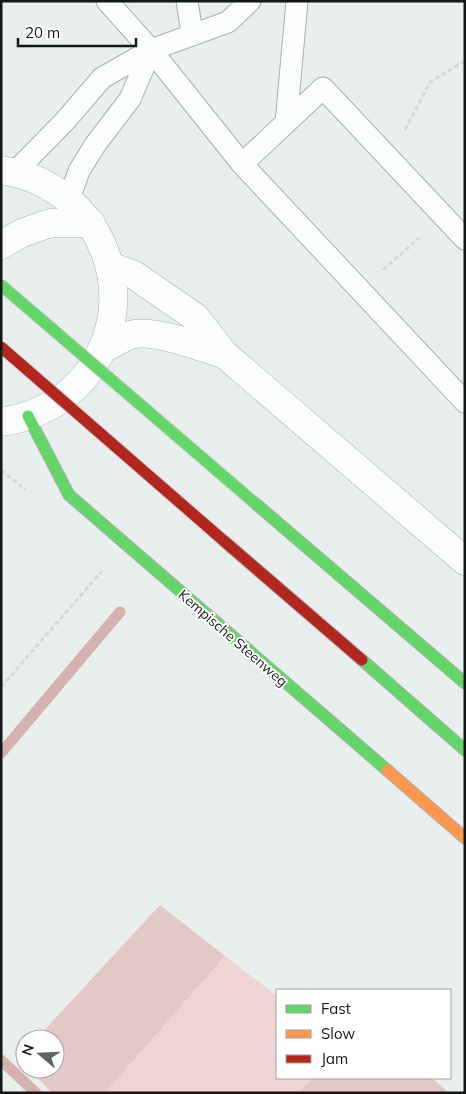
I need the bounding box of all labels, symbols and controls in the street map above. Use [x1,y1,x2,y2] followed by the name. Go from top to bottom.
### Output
[18,15,135,47] scale bar
[25,23,60,42] text: 20 m
[175,586,291,690] street label: Kempische Steenweg
[276,989,451,1079] legend
[321,999,351,1018] text: Fast
[321,1024,355,1043] text: Slow
[15,1029,65,1079] north arrow
[17,1042,38,1058] text: N
[321,1049,348,1068] text: Jam

